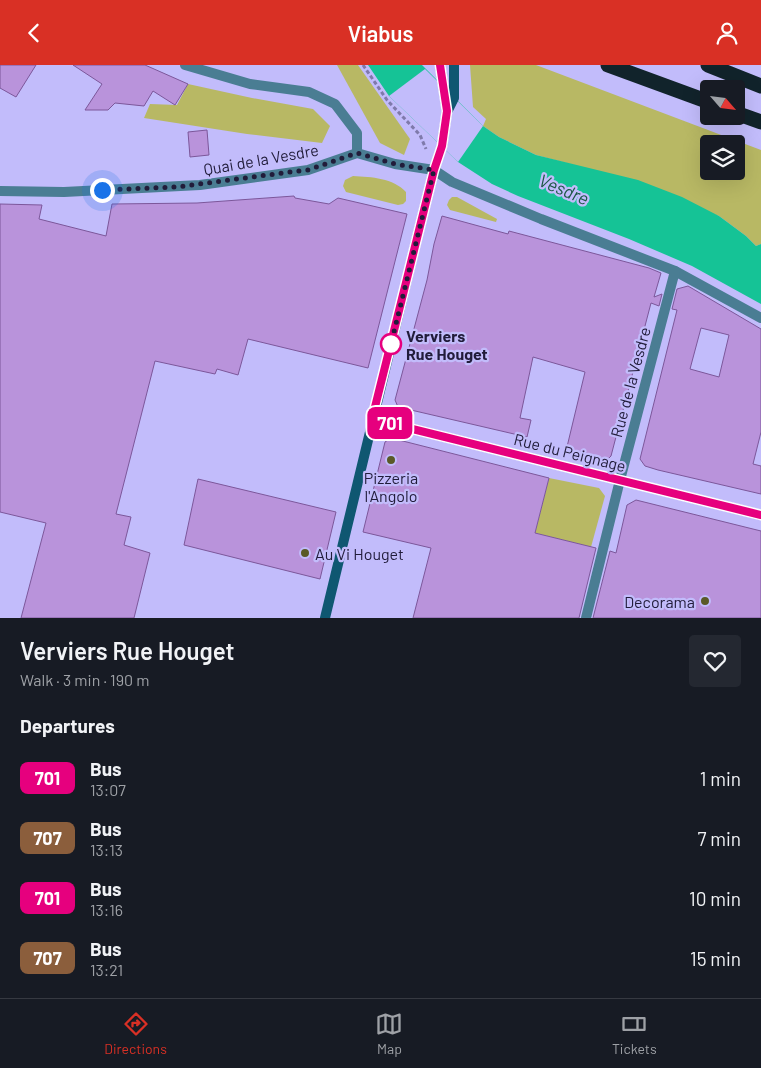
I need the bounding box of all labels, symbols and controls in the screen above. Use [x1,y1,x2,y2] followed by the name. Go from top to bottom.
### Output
[20,19,48,47] icon: back
[713,19,741,47] icon: person
[348,20,413,46] text: Viabus
[700,80,745,125] north arrow
[700,80,745,180] map controls
[700,135,745,180] button: layers
[202,140,320,178] street label: Quai de la Vesdre
[536,169,592,209] water label: Vesdre
[90,178,115,203] your location
[606,325,654,439] street label: Rue de la Vesdre
[406,326,488,363] place label: Verviers Rue Houget
[380,333,402,355] marker: Verviers Rue Houget
[361,407,419,439] line badge: 701
[377,412,403,434] text: 701
[512,429,628,475] street label: Rue du Peignage
[385,454,397,466] marker: Pizzeria l'Angolo
[364,468,418,505] place label: Pizzeria l'Angolo
[315,544,404,563] place label: Au Vi Houget
[299,547,311,559] marker: Au Vi Houget
[624,592,695,611] place label: Decorama
[699,595,711,607] marker: Decorama
[689,635,741,687] button: heart
[20,636,234,665] text: Verviers Rue Houget
[20,670,149,689] text: Walk · 3 min · 190 m
[20,714,115,737] text: Departures
[90,757,122,780] text: Bus
[35,767,60,789] text: 701
[700,767,741,790] text: 1 min
[90,780,126,799] text: 13:07
[90,817,122,840] text: Bus
[33,827,62,849] text: 707
[697,827,741,850] text: 7 min
[90,840,123,859] text: 13:13
[90,877,122,900] text: Bus
[35,887,60,909] text: 701
[689,887,741,910] text: 10 min
[90,900,123,919] text: 13:16
[90,937,122,960] text: Bus
[33,947,62,969] text: 707
[690,947,741,970] text: 15 min
[90,960,123,979] text: 13:21
[104,1010,167,1057] tab: Directions
[375,1010,403,1057] tab: Map
[612,1010,657,1057] tab: Tickets

